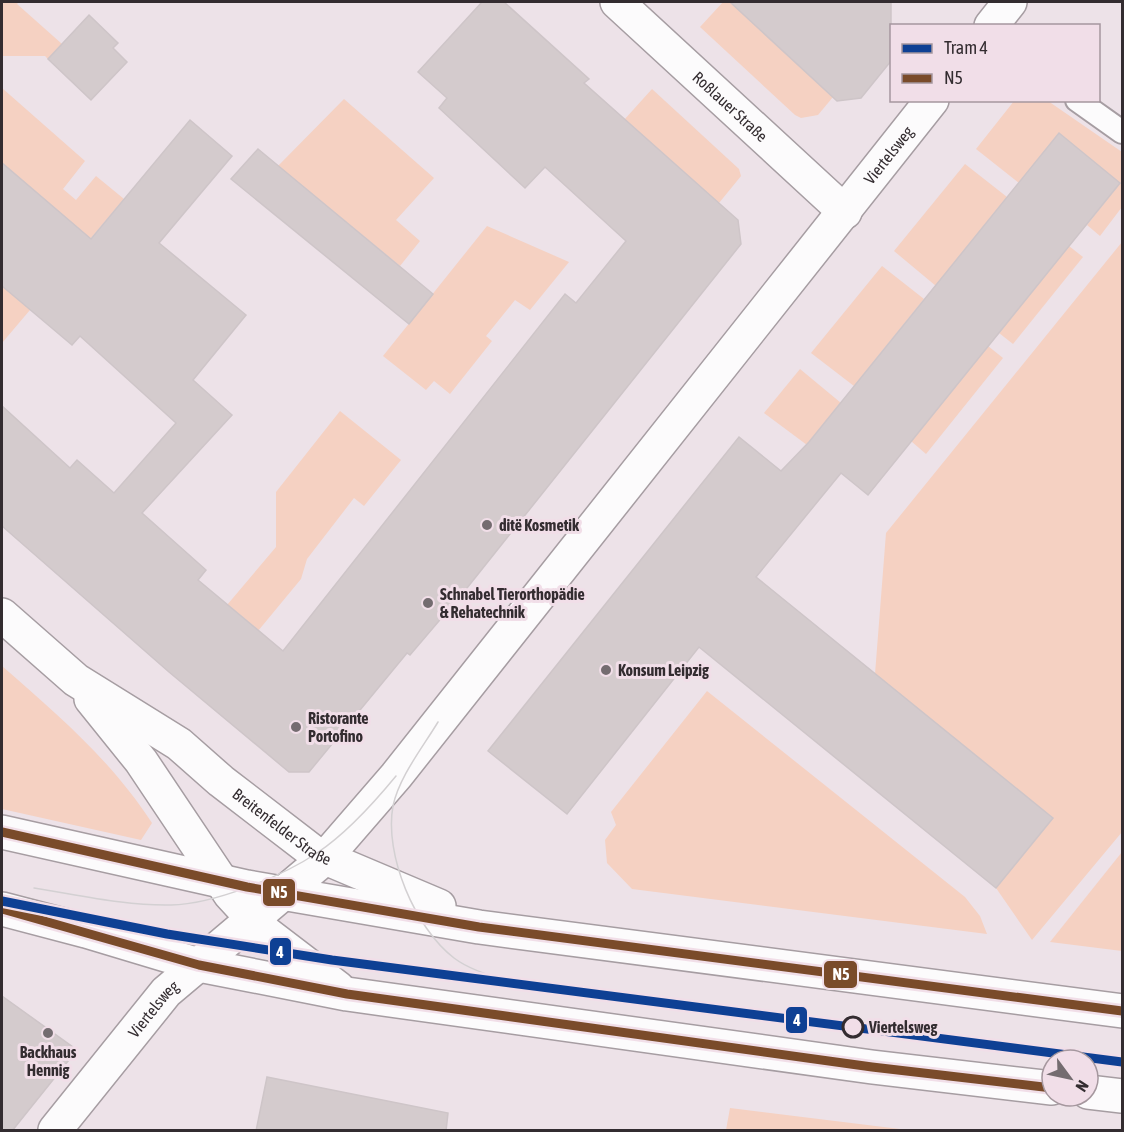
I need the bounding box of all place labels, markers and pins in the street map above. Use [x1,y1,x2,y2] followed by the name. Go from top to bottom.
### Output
[499,516,580,534] place label: ditë Kosmetik
[480,518,494,532] marker: ditë Kosmetik
[440,585,585,621] place label: Schnabel Tierorthopädie & Rehatechnik
[421,596,435,610] marker: Schnabel Tierorthopädie & Rehatechnik
[618,661,709,679] place label: Konsum Leipzig
[599,663,613,677] marker: Konsum Leipzig
[308,709,369,745] place label: Ristorante Portofino
[289,720,303,734] marker: Ristorante Portofino
[842,1016,864,1038] marker: Viertelsweg
[868,1018,938,1036] place label: Viertelsweg
[41,1026,55,1040] marker: Backhaus Hennig
[20,1043,77,1079] place label: Backhaus Hennig

